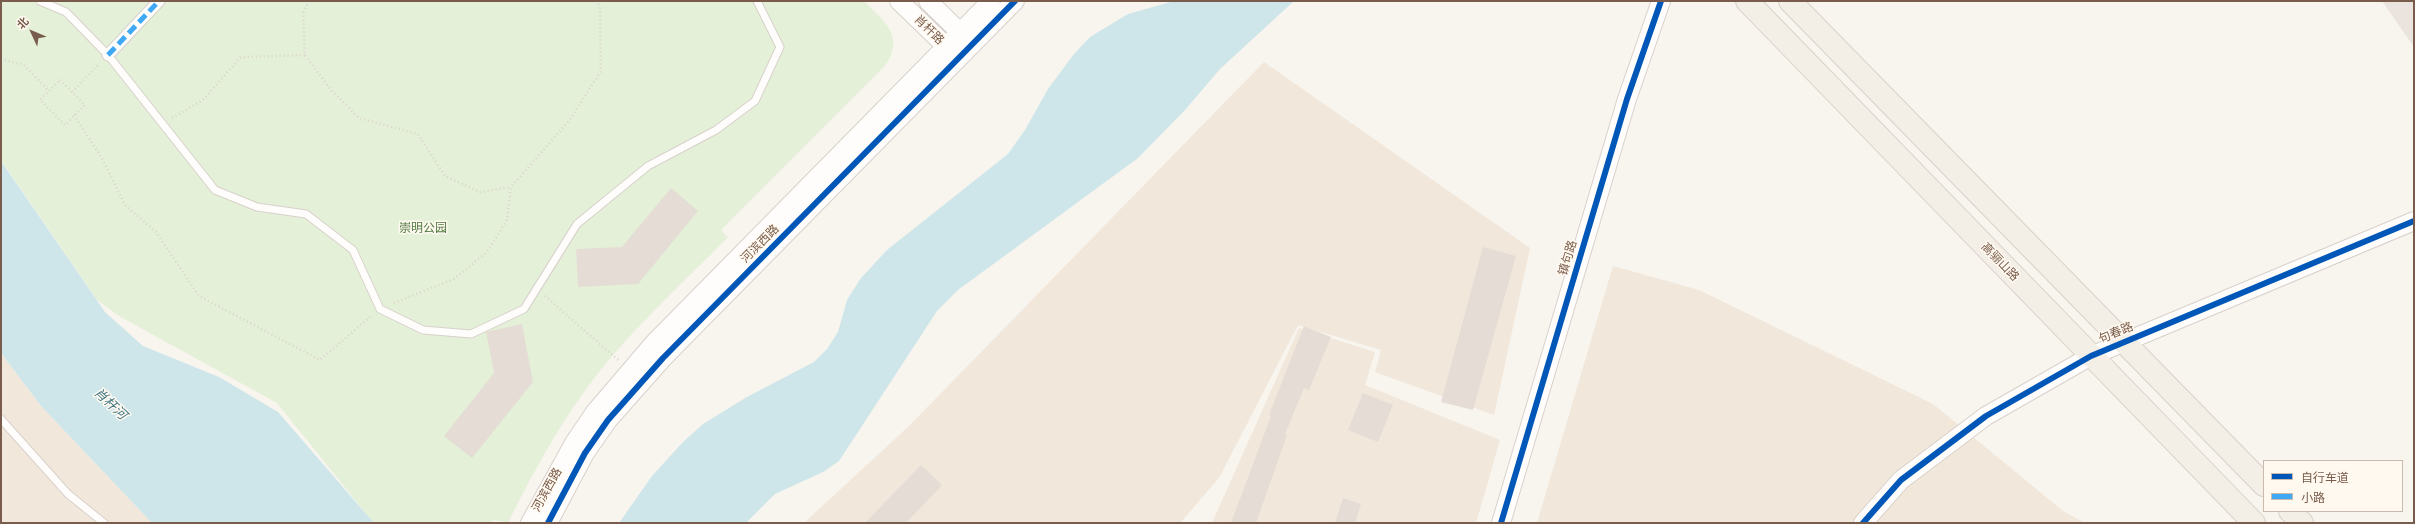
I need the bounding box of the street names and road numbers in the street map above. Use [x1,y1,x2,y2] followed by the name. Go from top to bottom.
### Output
[911,12,947,48] street label: 肖杆路
[738,222,782,266] street label: 河滨西路
[1556,239,1580,277] street label: 镇句路
[1978,240,2022,284] street label: 高骊山路
[2097,319,2135,347] street label: 句春路
[529,466,565,514] street label: 河滨西路

